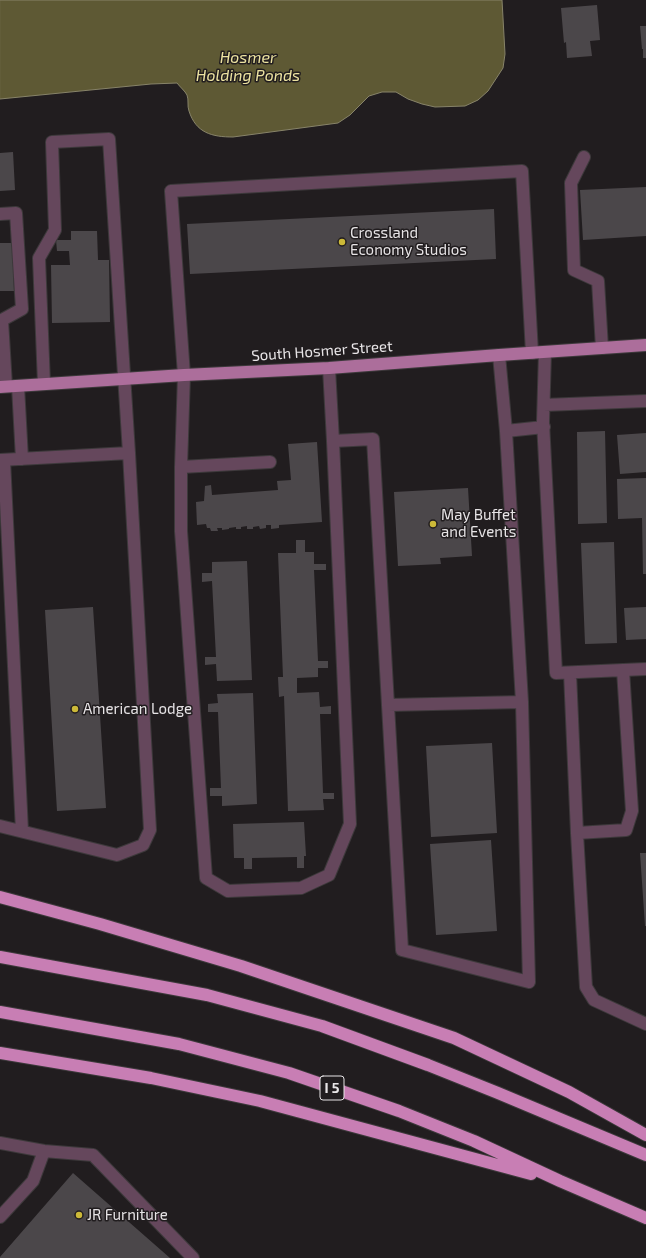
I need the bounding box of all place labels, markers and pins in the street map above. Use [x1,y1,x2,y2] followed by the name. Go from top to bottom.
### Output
[350,224,467,259] place label: Crossland Economy Studios
[337,237,347,247] marker: Crossland Economy Studios
[441,506,516,541] place label: May Buffet and Events
[428,519,438,529] marker: May Buffet and Events
[83,700,192,718] place label: American Lodge
[70,704,80,714] marker: American Lodge
[87,1206,168,1224] place label: JR Furniture
[74,1210,84,1220] marker: JR Furniture

